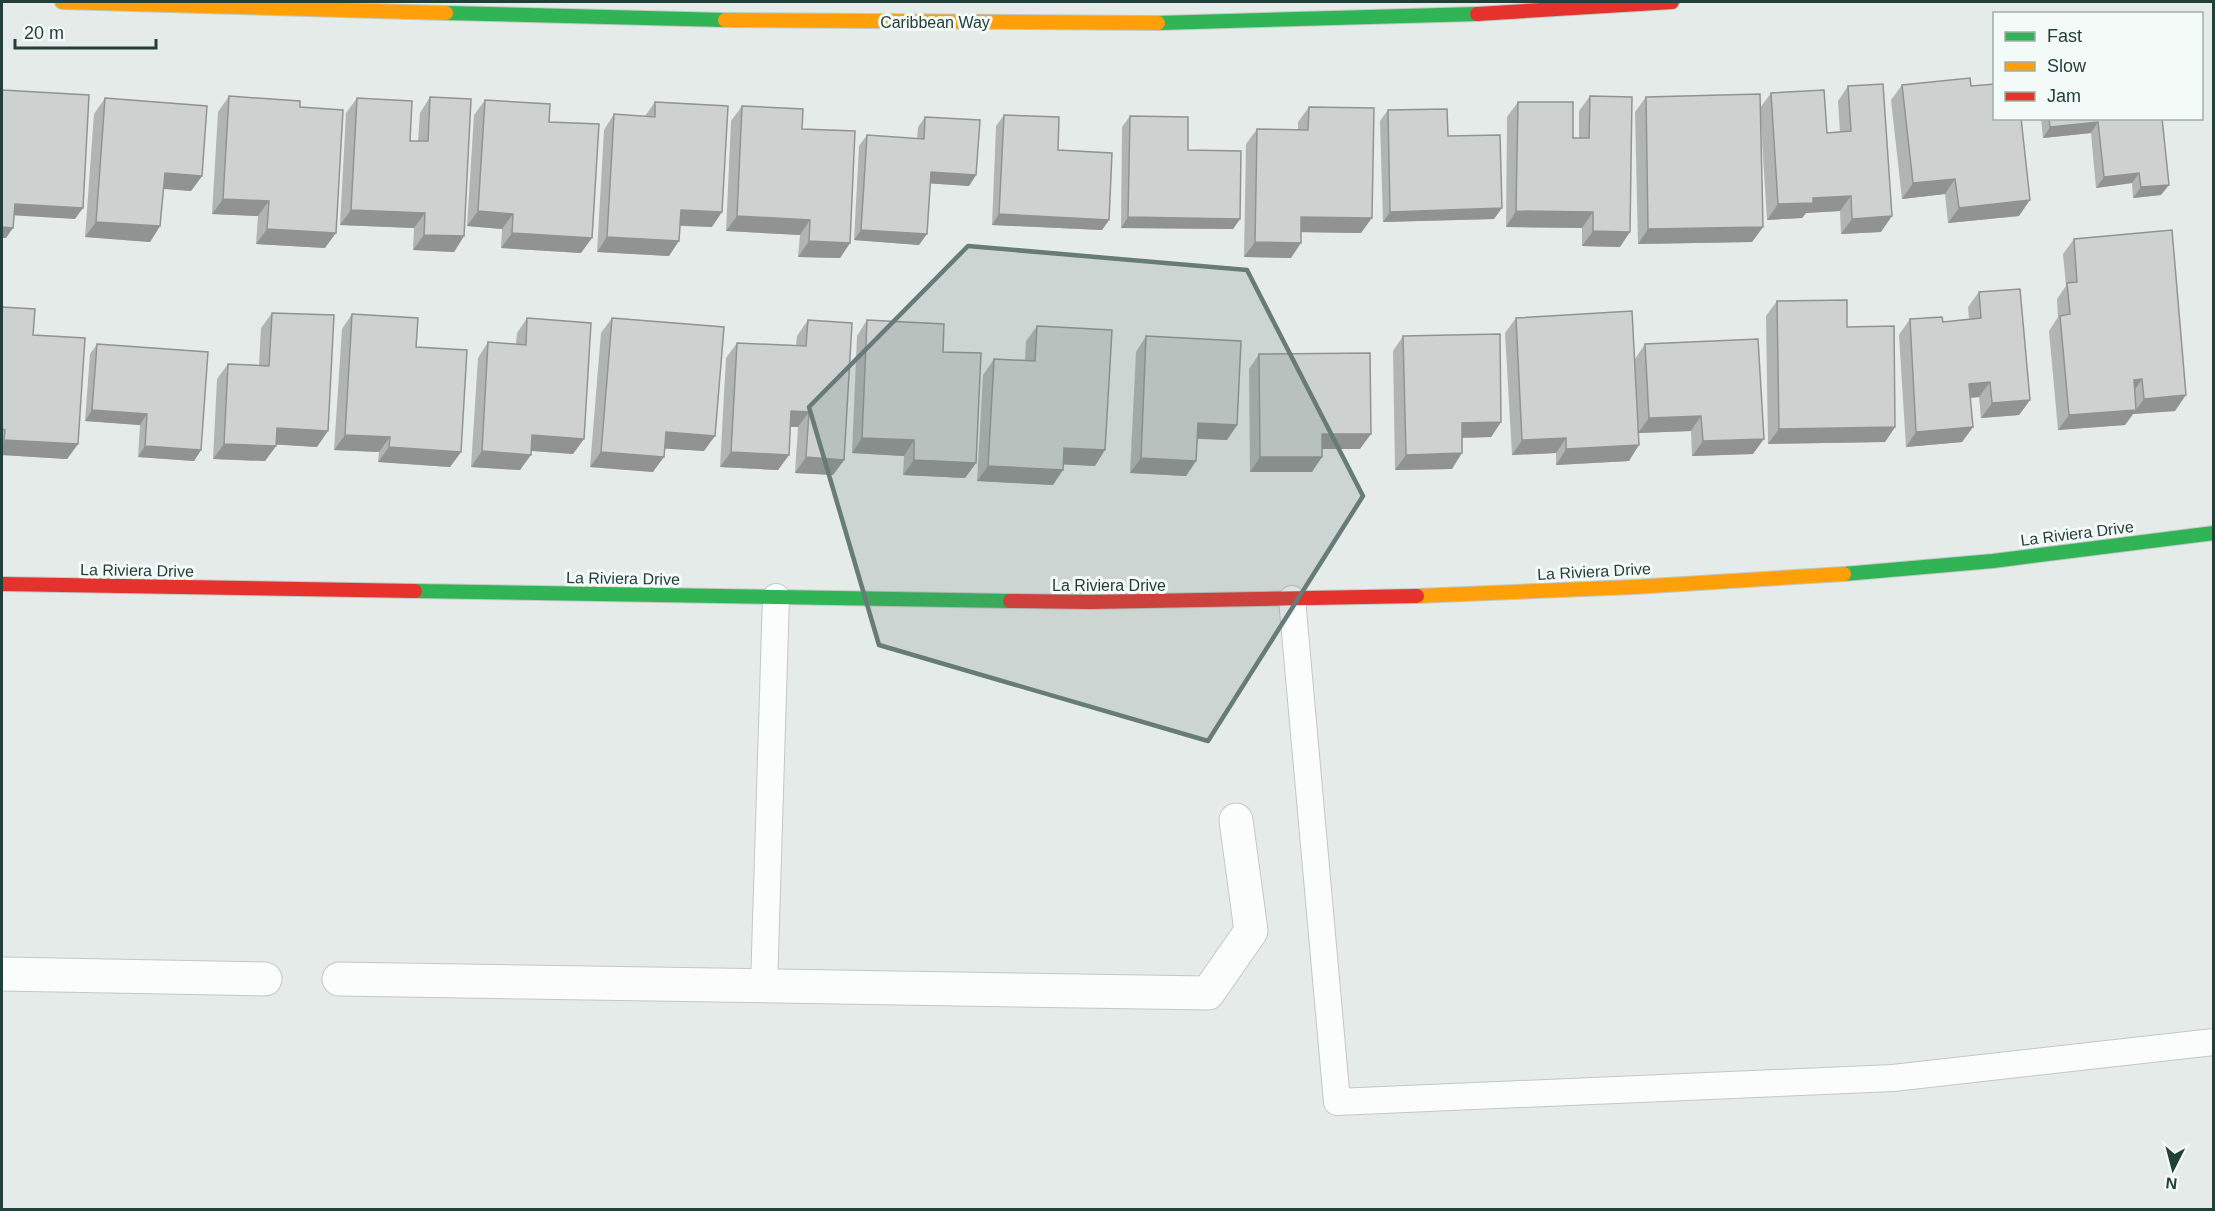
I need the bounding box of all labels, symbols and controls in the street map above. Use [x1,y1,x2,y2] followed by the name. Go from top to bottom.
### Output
[15,12,156,50] scale bar
[1993,12,2203,120] legend
[880,14,990,31] street label: Caribbean Way
[24,23,64,43] text: 20 m
[2047,26,2082,46] text: Fast
[2047,56,2087,76] text: Slow
[2047,86,2081,106] text: Jam
[2020,518,2135,549] street label: La Riviera Drive
[1537,560,1651,583] street label: La Riviera Drive
[80,561,194,580] street label: La Riviera Drive
[566,569,680,588] street label: La Riviera Drive
[1052,577,1166,594] street label: La Riviera Drive
[2143,1139,2203,1199] north arrow
[2165,1174,2178,1192] text: N

